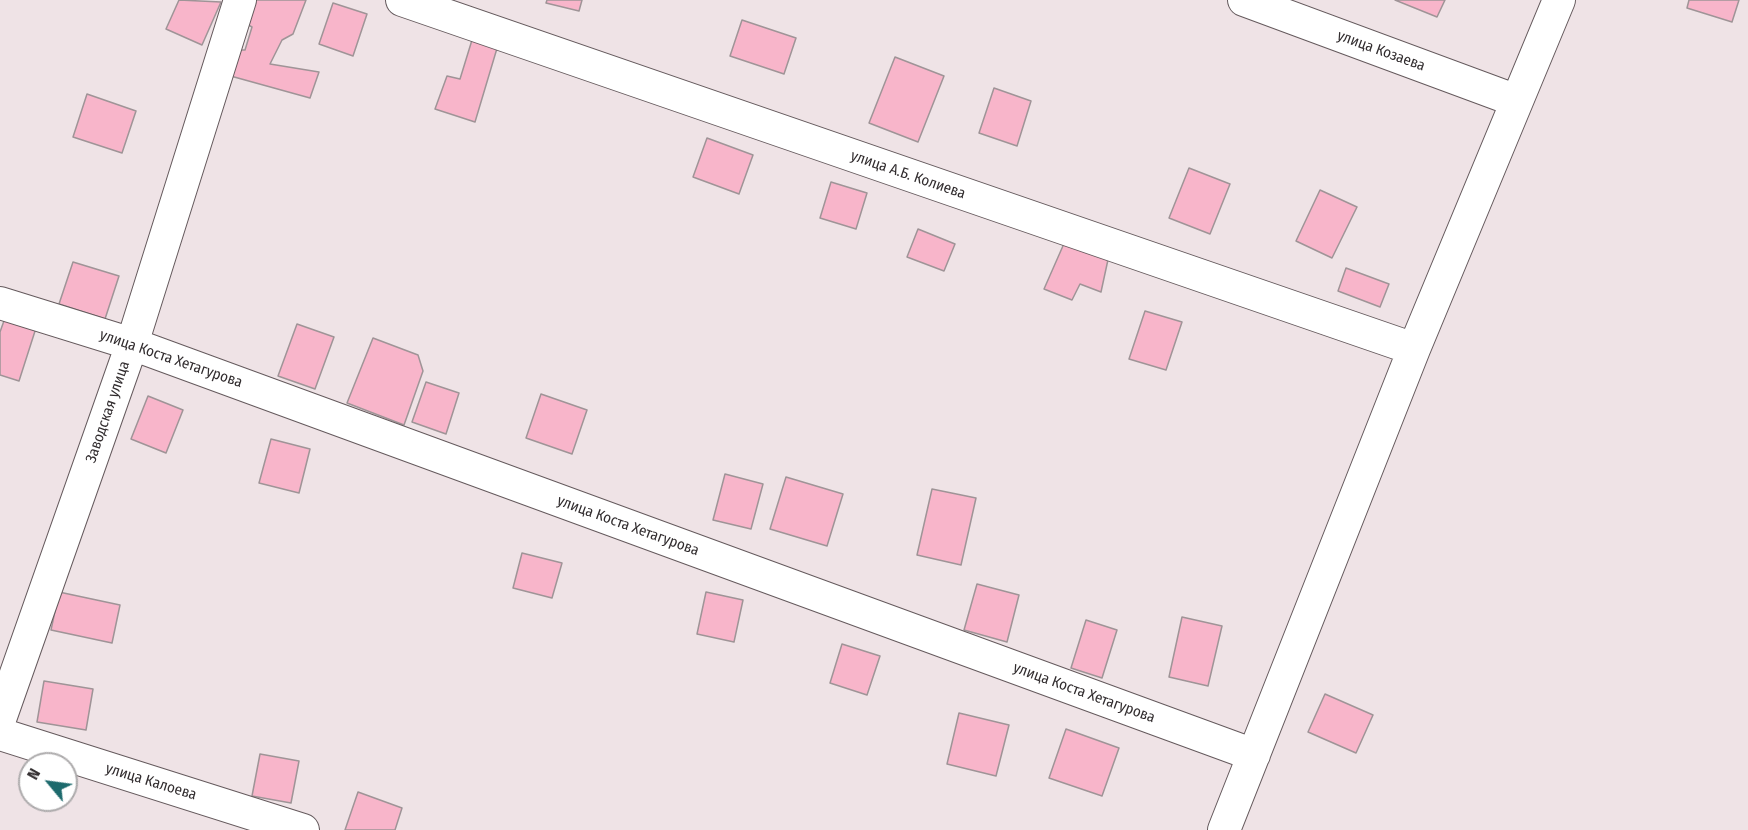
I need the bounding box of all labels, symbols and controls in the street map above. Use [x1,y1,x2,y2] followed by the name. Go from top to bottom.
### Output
[1334,27,1428,75] street label: улица Козаева
[848,147,968,203] street label: улица А.Б. Колиева
[97,326,245,392] street label: улица Коста Хетагурова
[82,359,134,465] street label: Заводская улица
[555,492,701,560] street label: улица Коста Хетагурова
[1011,659,1157,727] street label: улица Коста Хетагурова
[18,752,78,812] north arrow
[103,760,199,804] street label: улица Калоева
[23,765,44,783] text: N

